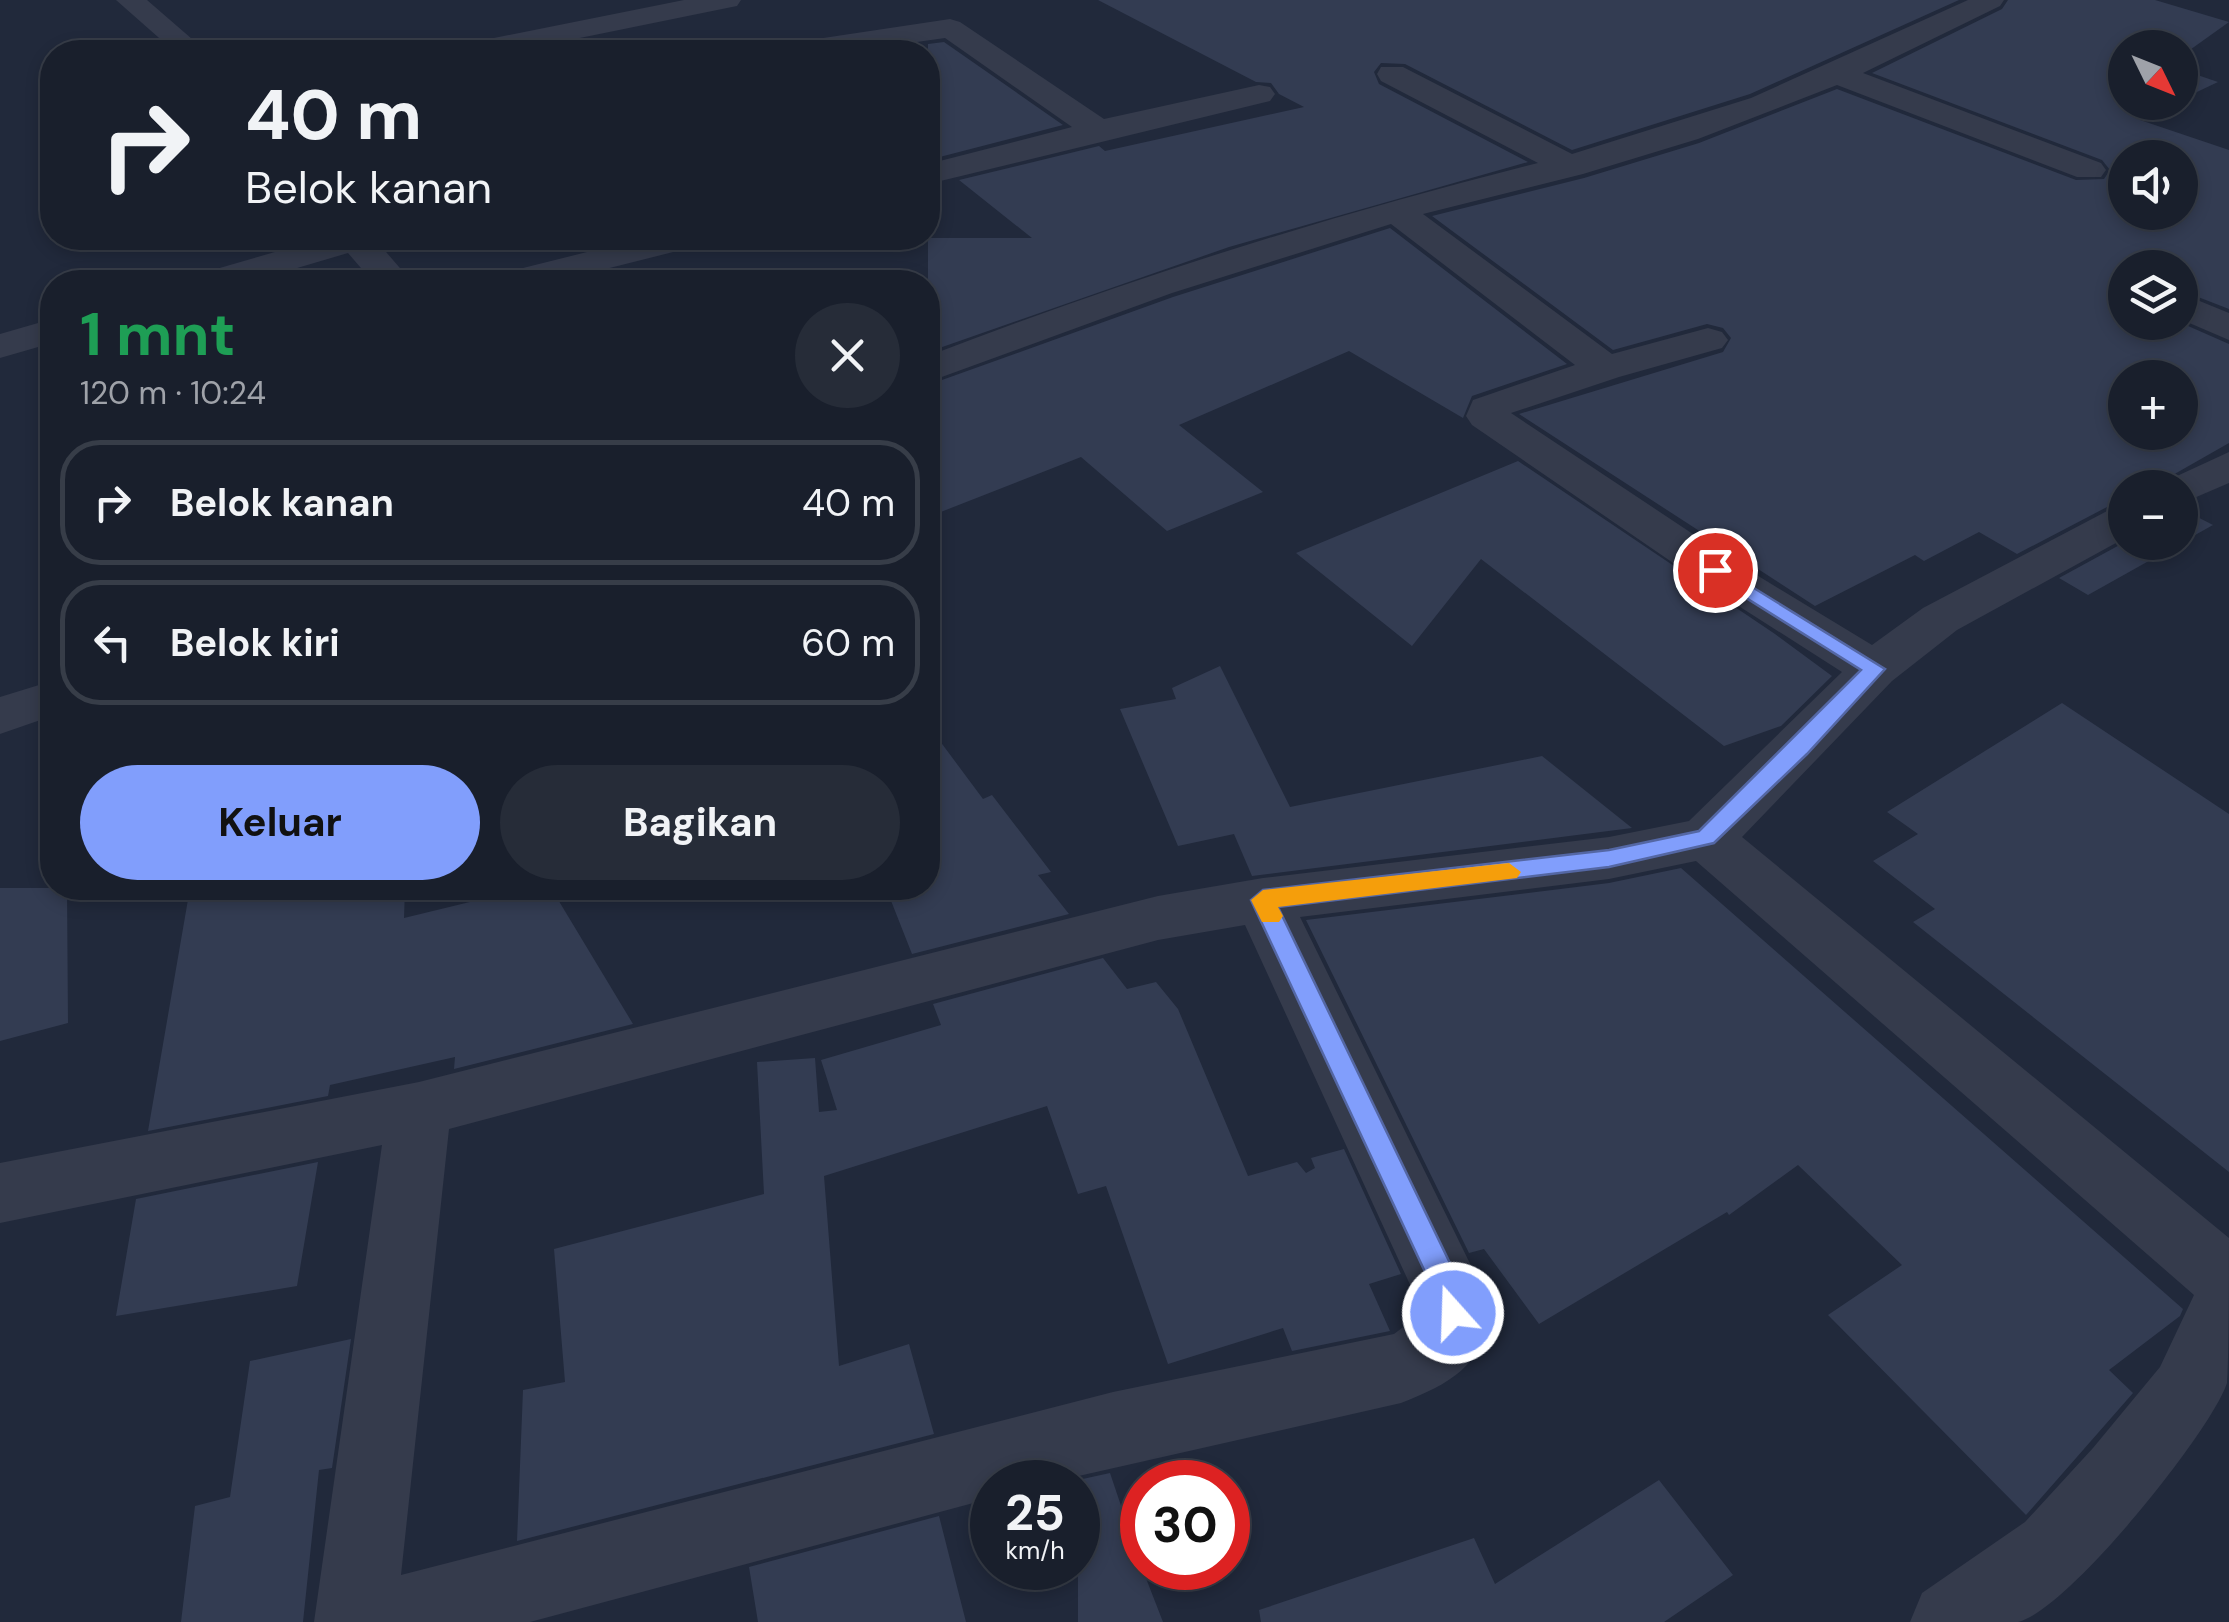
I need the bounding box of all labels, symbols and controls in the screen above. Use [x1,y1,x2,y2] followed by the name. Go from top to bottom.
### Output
[2108,30,2198,120] north arrow
[2108,30,2198,560] map controls
[245,70,422,161] text: 40 m
[80,80,210,210] icon: right
[2108,140,2198,230] button: sound
[245,158,492,217] text: Belok kanan
[2108,250,2198,340] button: layers
[80,295,235,374] text: 1 mnt
[795,303,900,408] button: close
[2108,360,2198,450] button: +
[80,372,266,414] text: 120 m · 10:24
[2108,470,2198,560] button: −
[85,475,140,530] icon: right
[170,478,394,528] text: Belok kanan
[802,478,895,528] text: 40 m
[1673,528,1758,613] pin
[1688,543,1743,598] icon: arrive
[85,615,140,670] icon: left
[170,618,340,668] text: Belok kiri
[801,618,895,668] text: 60 m
[80,765,480,880] button: Keluar
[500,765,900,880] button: Bagikan
[1401,1261,1505,1365] position arrow
[1120,1460,1250,1590] speed limit sign: 30
[1005,1480,1065,1546] text: 25
[1005,1534,1065,1567] text: km/h

